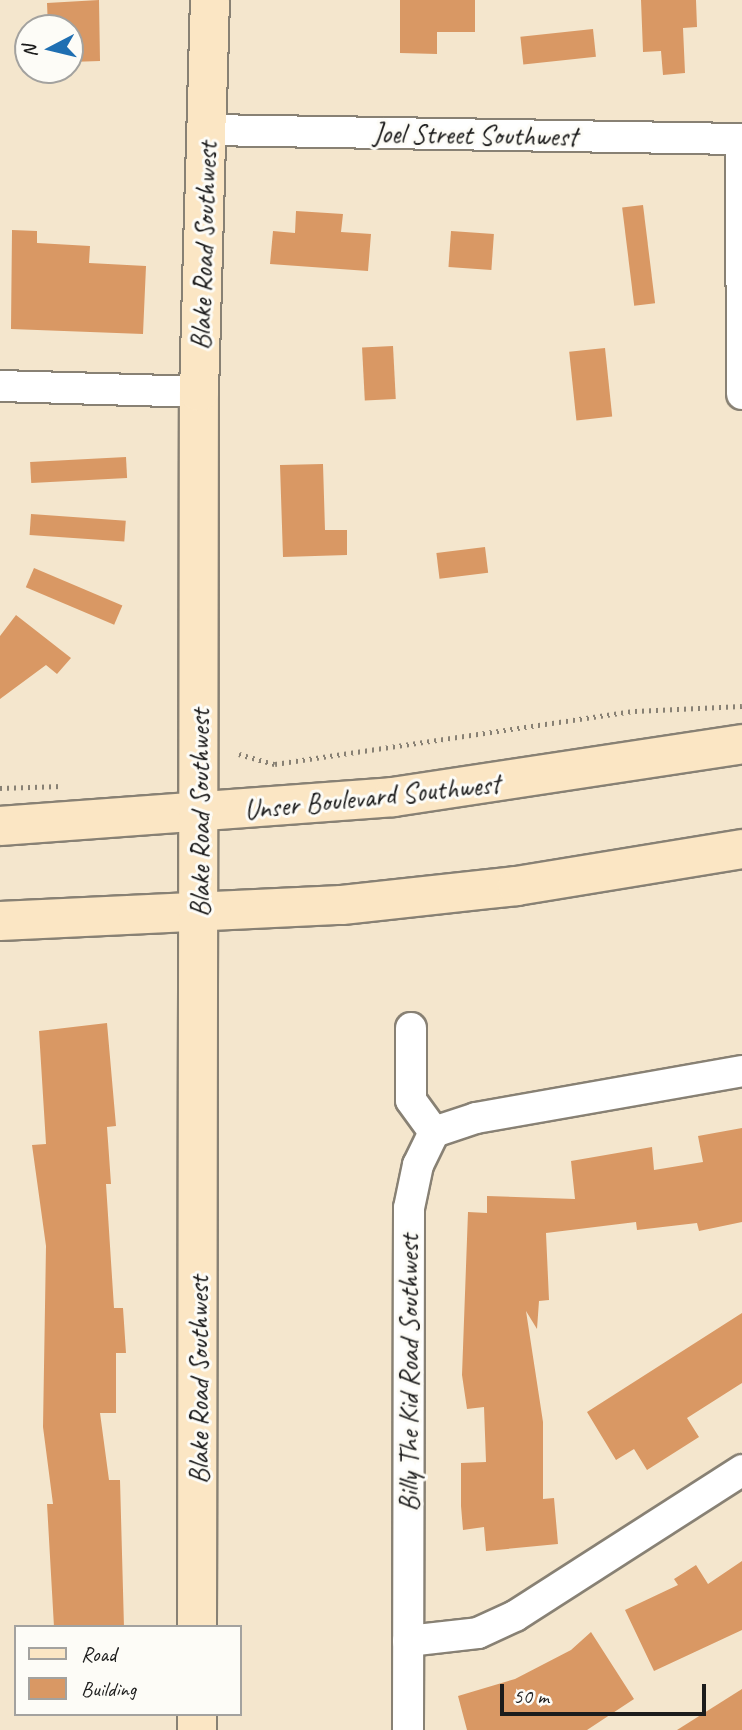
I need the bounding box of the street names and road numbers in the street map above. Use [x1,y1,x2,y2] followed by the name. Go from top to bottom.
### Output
[372,116,578,154] street label: Joel Street Southwest
[184,141,224,351] street label: Blake Road Southwest
[183,708,217,918] street label: Blake Road Southwest
[242,767,502,827] street label: Unser Boulevard Southwest
[392,1235,426,1511] street label: Billy The Kid Road Southwest
[182,1275,216,1485] street label: Blake Road Southwest

